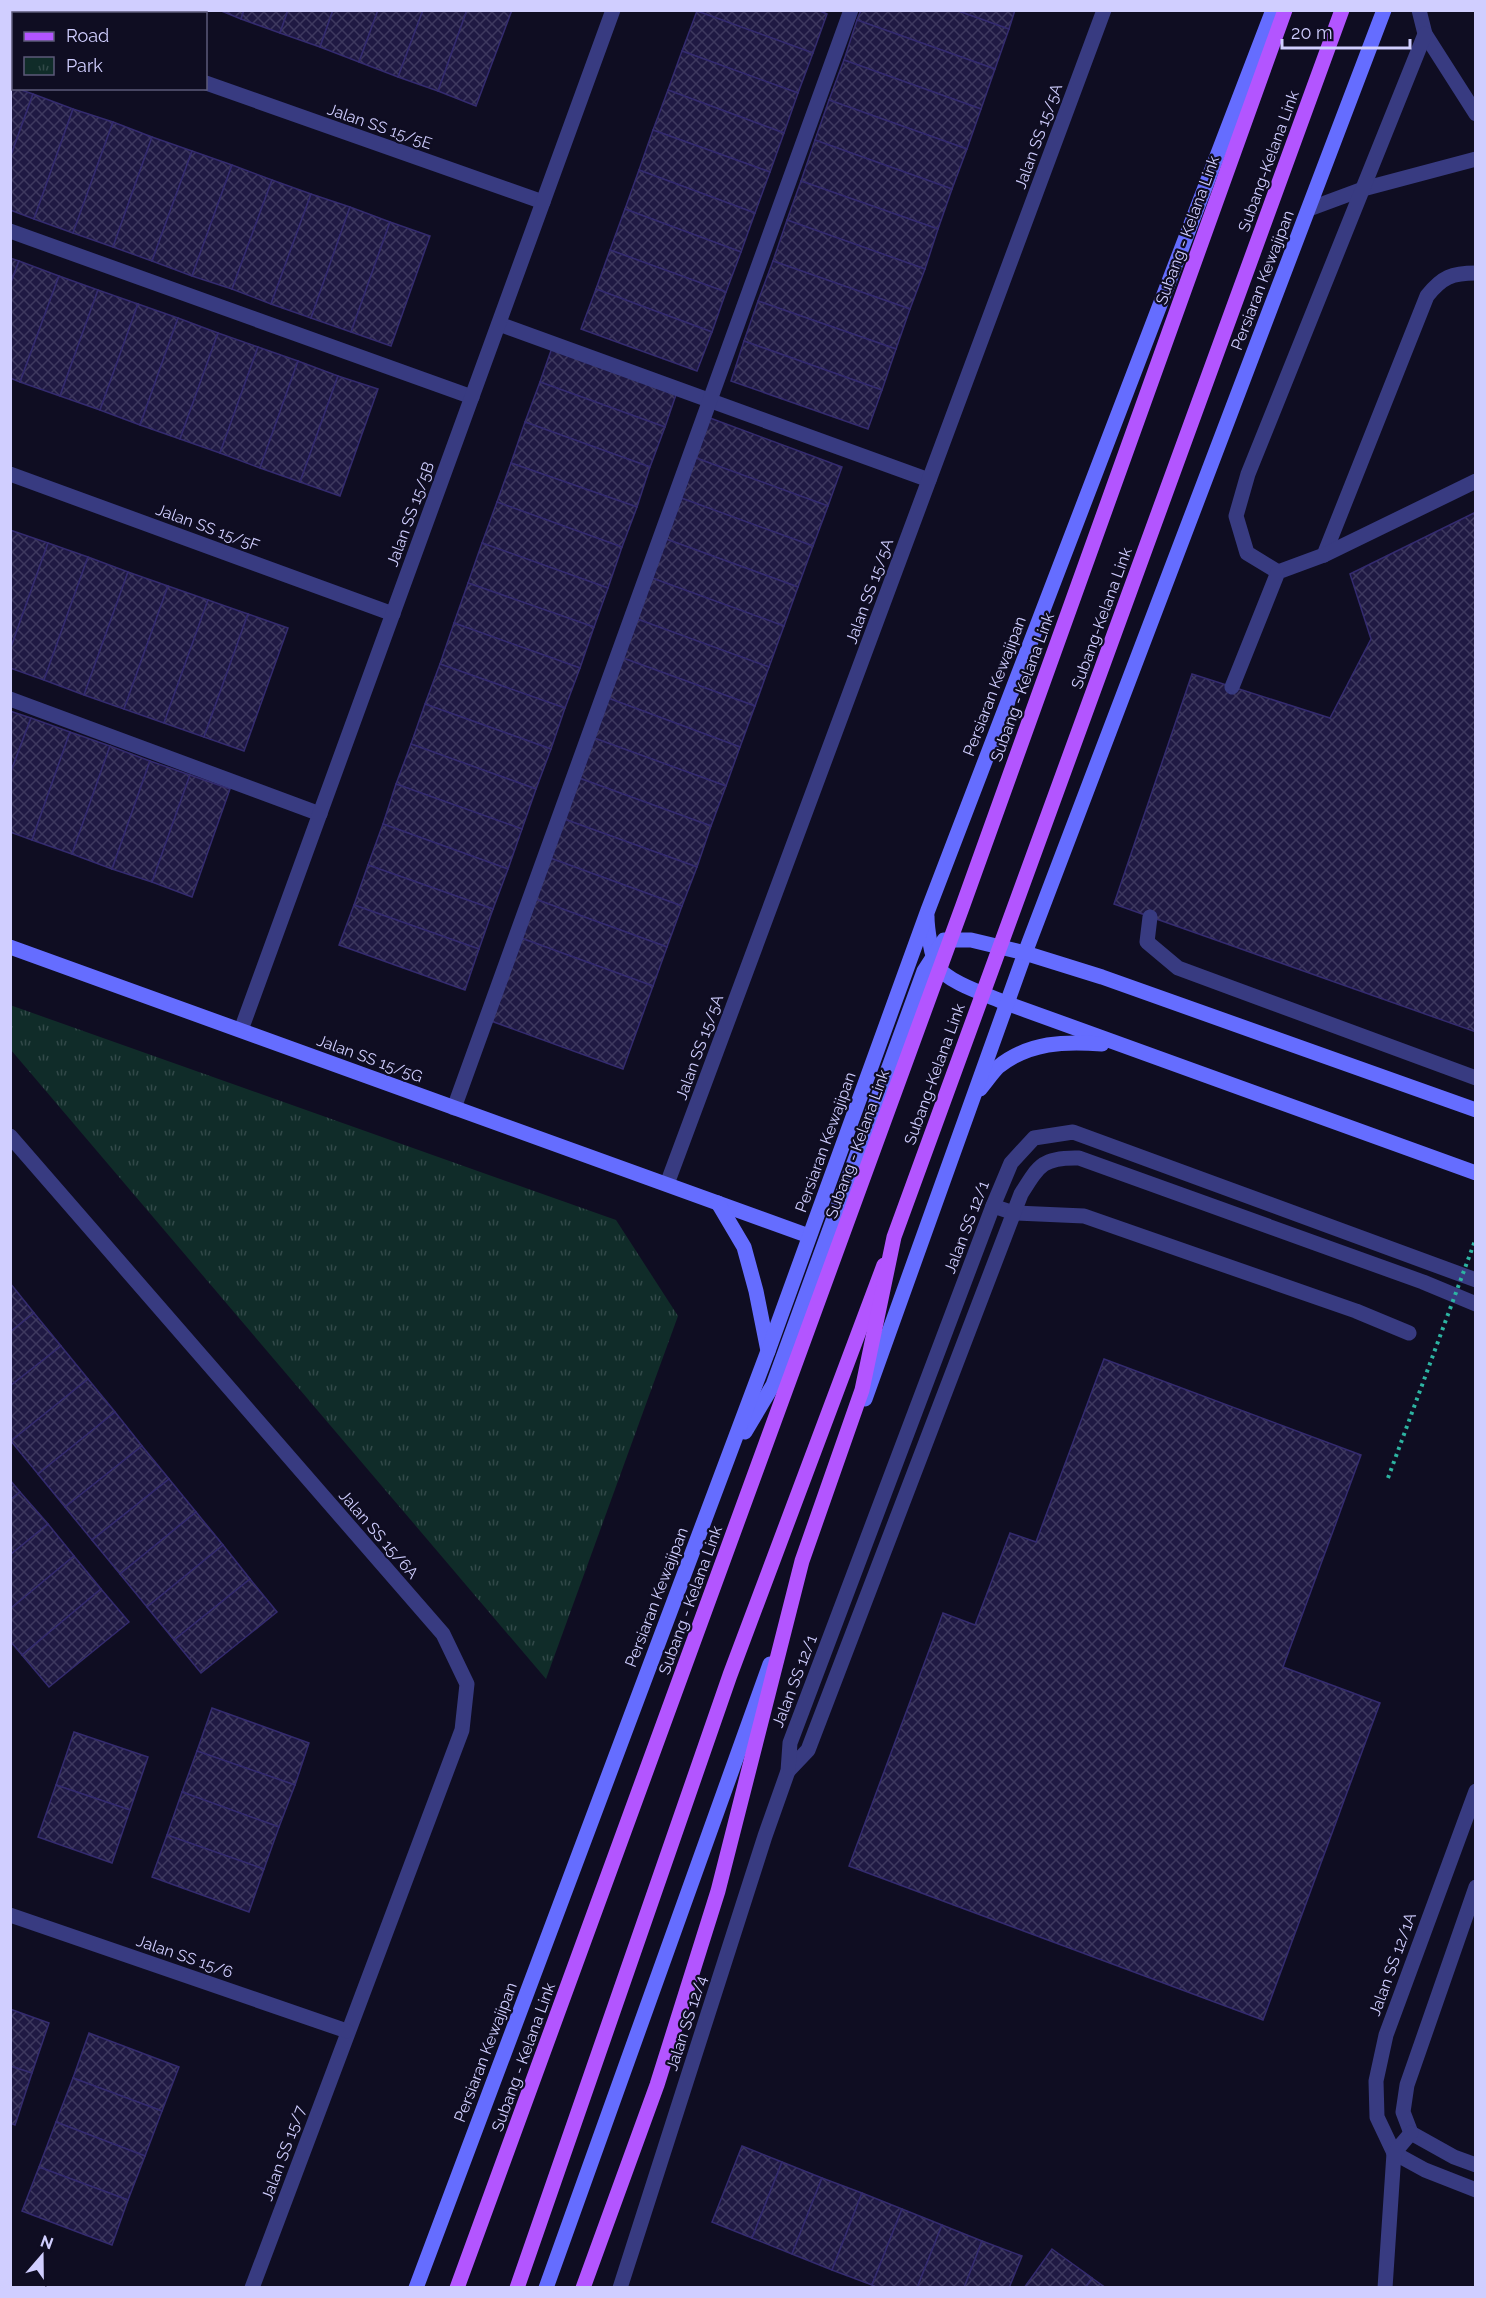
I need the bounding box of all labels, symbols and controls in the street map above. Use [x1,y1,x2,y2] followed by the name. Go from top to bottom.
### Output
[12,12,207,90] legend
[1282,12,1410,50] scale bar
[1291,22,1333,43] text: 20 m
[66,25,109,46] text: Road
[66,55,103,76] text: Park
[1011,81,1066,191] street label: Jalan SS 15/5A
[1234,88,1303,234] street label: Subang-Kelana Link
[325,100,435,153] street label: Jalan SS 15/5E
[1152,153,1223,307] street label: Subang - Kelana Link
[1227,208,1298,353] street label: Persiaran Kewajipan
[383,459,438,569] street label: Jalan SS 15/5B
[153,500,262,555] street label: Jalan SS 15/5F
[842,536,897,646] street label: Jalan SS 15/5A
[1067,545,1136,691] street label: Subang-Kelana Link
[987,610,1058,764] street label: Subang - Kelana Link
[959,614,1030,759] street label: Persiaran Kewajipan
[672,992,727,1102] street label: Jalan SS 15/5A
[900,1001,969,1147] street label: Subang-Kelana Link
[314,1031,425,1086] street label: Jalan SS 15/5G
[822,1067,893,1221] street label: Subang - Kelana Link
[791,1069,860,1215] street label: Persiaran Kewajipan
[940,1178,993,1276] street label: Jalan SS 12/1
[335,1486,422,1583] street label: Jalan SS 15/6A
[655,1523,726,1677] street label: Subang - Kelana Link
[621,1525,692,1670] street label: Persiaran Kewajipan
[768,1632,821,1730] street label: Jalan SS 12/1
[1365,1910,1420,2018] street label: Jalan SS 12/1A
[134,1931,236,1982] street label: Jalan SS 15/6
[662,1973,711,2073] street label: Jalan SS 12/4
[450,1980,521,2125] street label: Persiaran Kewajipan
[488,1980,559,2134] street label: Subang - Kelana Link
[257,2102,310,2203] street label: Jalan SS 15/7
[12,2226,72,2286] north arrow
[38,2231,56,2253] text: N

